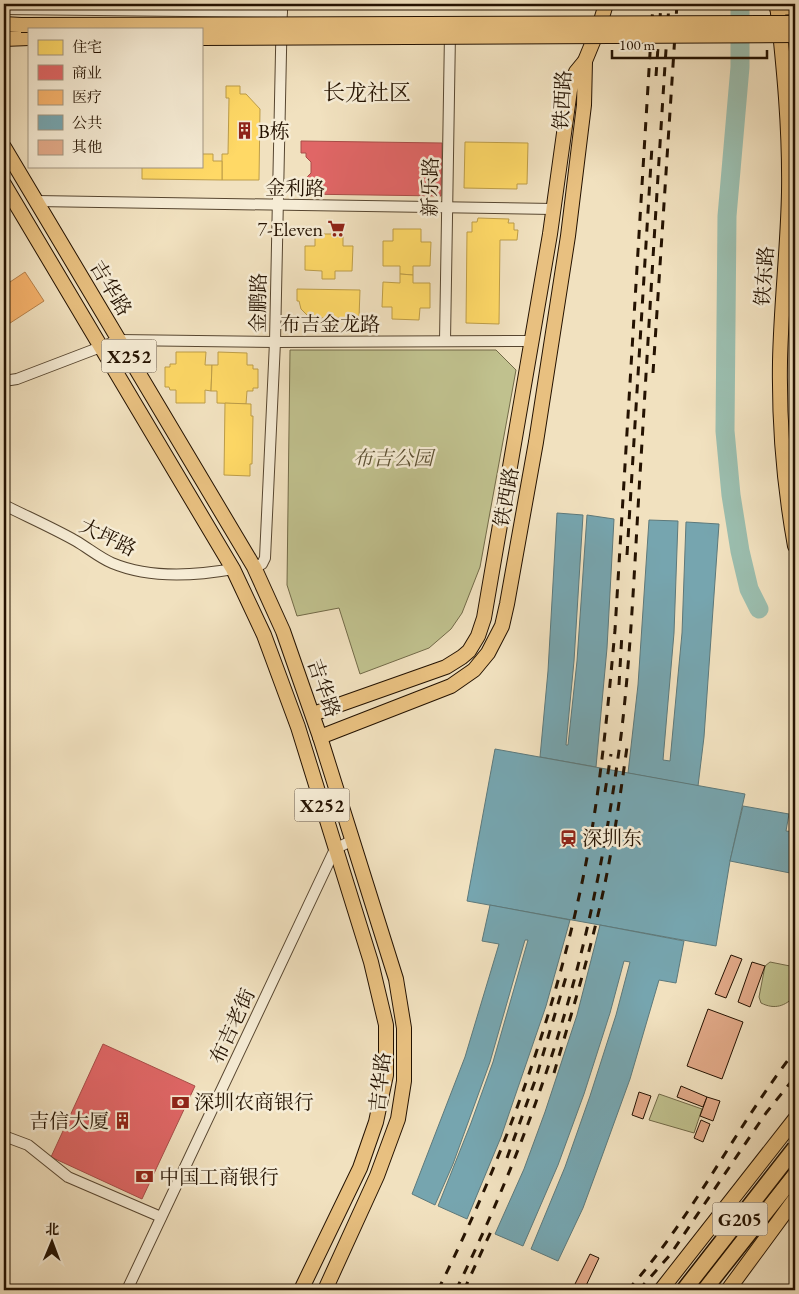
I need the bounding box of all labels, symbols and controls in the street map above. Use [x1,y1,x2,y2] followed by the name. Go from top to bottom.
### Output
[28,28,202,168] legend
[612,28,766,60] scale bar
[619,35,656,54] text: 100 m
[72,37,102,56] text: 住宅
[72,63,102,82] text: 商业
[547,69,577,131] street label: 铁西路
[323,78,411,107] district label: 长龙社区
[72,87,102,106] text: 医疗
[72,113,102,132] text: 公共
[258,118,290,144] place label: B栋
[234,121,254,141] building icon: B栋
[72,137,102,156] text: 其他
[416,157,444,217] street label: 新乐路
[265,174,325,202] street label: 金利路
[257,216,323,242] place label: 7-Eleven
[327,219,347,239] supermarket icon: 7-Eleven
[749,245,779,307] street label: 铁东路
[84,256,138,320] street label: 吉华路
[244,273,272,333] street label: 金鹏路
[280,311,380,337] street label: 布吉金龙路
[102,340,156,372] road number: X252
[353,445,436,471] park label: 布吉公园
[488,465,524,529] street label: 铁西路
[75,512,141,562] street label: 大坪路
[302,655,346,721] street label: 吉华路
[294,788,350,822] road number: X252
[582,825,642,851] place label: 深圳东
[558,828,578,848] station icon: 深圳东
[203,984,261,1068] street label: 布吉老街
[364,1051,396,1113] street label: 吉华路
[194,1089,314,1115] place label: 深圳农商银行
[170,1092,190,1112] bank icon: 深圳农商银行
[29,1108,109,1134] place label: 吉信大厦
[113,1111,133,1131] building icon: 吉信大厦
[159,1164,279,1190] place label: 中国工商银行
[135,1167,155,1187] bank icon: 中国工商银行
[712,1202,768,1236] road number: G205
[28,1216,78,1266] north arrow
[45,1220,59,1238] text: 北

